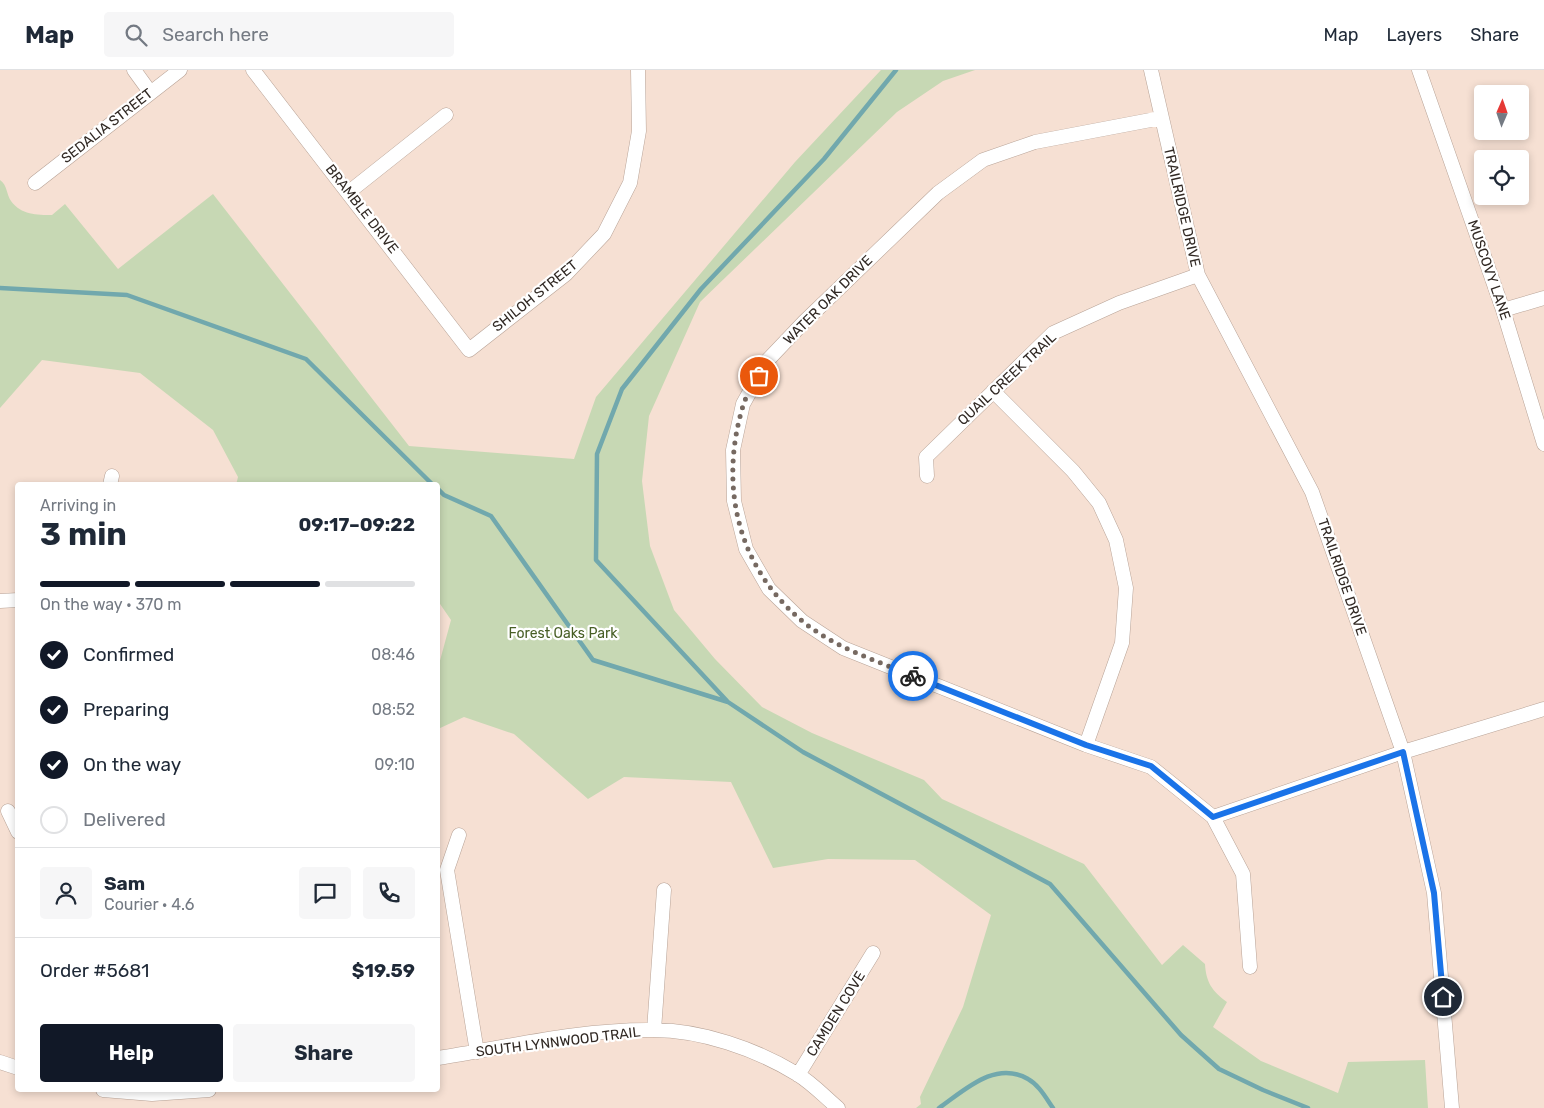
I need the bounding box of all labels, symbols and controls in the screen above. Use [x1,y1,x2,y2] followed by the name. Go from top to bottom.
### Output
[104,12,454,57] search box
[25,21,74,49] text: Map
[122,21,150,49] icon: search
[162,23,269,46] text: Search here
[1324,24,1359,46] text: Map
[1387,24,1442,46] text: Layers
[1470,24,1519,46] text: Share
[58,85,156,167] street label: SEDALIA STREET
[1474,85,1529,140] north arrow
[1474,85,1529,205] map controls
[1160,145,1204,269] street label: TRAILRIDGE DRIVE
[1474,150,1529,205] button: locate
[322,161,402,257] street label: BRAMBLE DRIVE
[1464,218,1514,322] street label: MUSCOVY LANE
[780,252,876,348] street label: WATER OAK DRIVE
[489,257,581,335] street label: SHILOH STREET
[954,329,1060,429] street label: QUAIL CREEK TRAIL
[738,355,780,397] pin
[745,362,773,390] icon: bag
[40,496,116,515] text: Arriving in
[298,513,415,536] text: 09:17–09:22
[40,515,127,553] text: 3 min
[1314,516,1370,638] street label: TRAILRIDGE DRIVE
[40,595,182,614] text: On the way · 370 m
[508,625,618,642] park label: Forest Oaks Park
[40,641,68,669] icon: check
[83,643,174,666] text: Confirmed
[371,645,415,664] text: 08:46
[888,651,938,701] courier
[899,662,927,690] icon: bike
[40,696,68,724] icon: check
[83,698,169,721] text: Preparing
[372,700,415,719] text: 08:52
[40,751,68,779] icon: check
[83,753,181,776] text: On the way
[374,755,415,774] text: 09:10
[83,808,166,831] text: Delivered
[40,867,92,919] button: person
[299,867,351,919] button: chat
[363,867,415,919] button: phone
[104,872,145,895] text: Sam
[104,895,194,914] text: Courier · 4.6
[40,959,149,982] text: Order #5681
[352,959,415,982] text: $19.59
[803,968,869,1060] street label: CAMDEN COVE
[1422,976,1464,1018] pin
[1429,983,1457,1011] icon: home
[475,1023,641,1061] street label: SOUTH LYNNWOOD TRAIL
[40,1024,223,1082] button: Help
[233,1024,415,1082] button: Share

